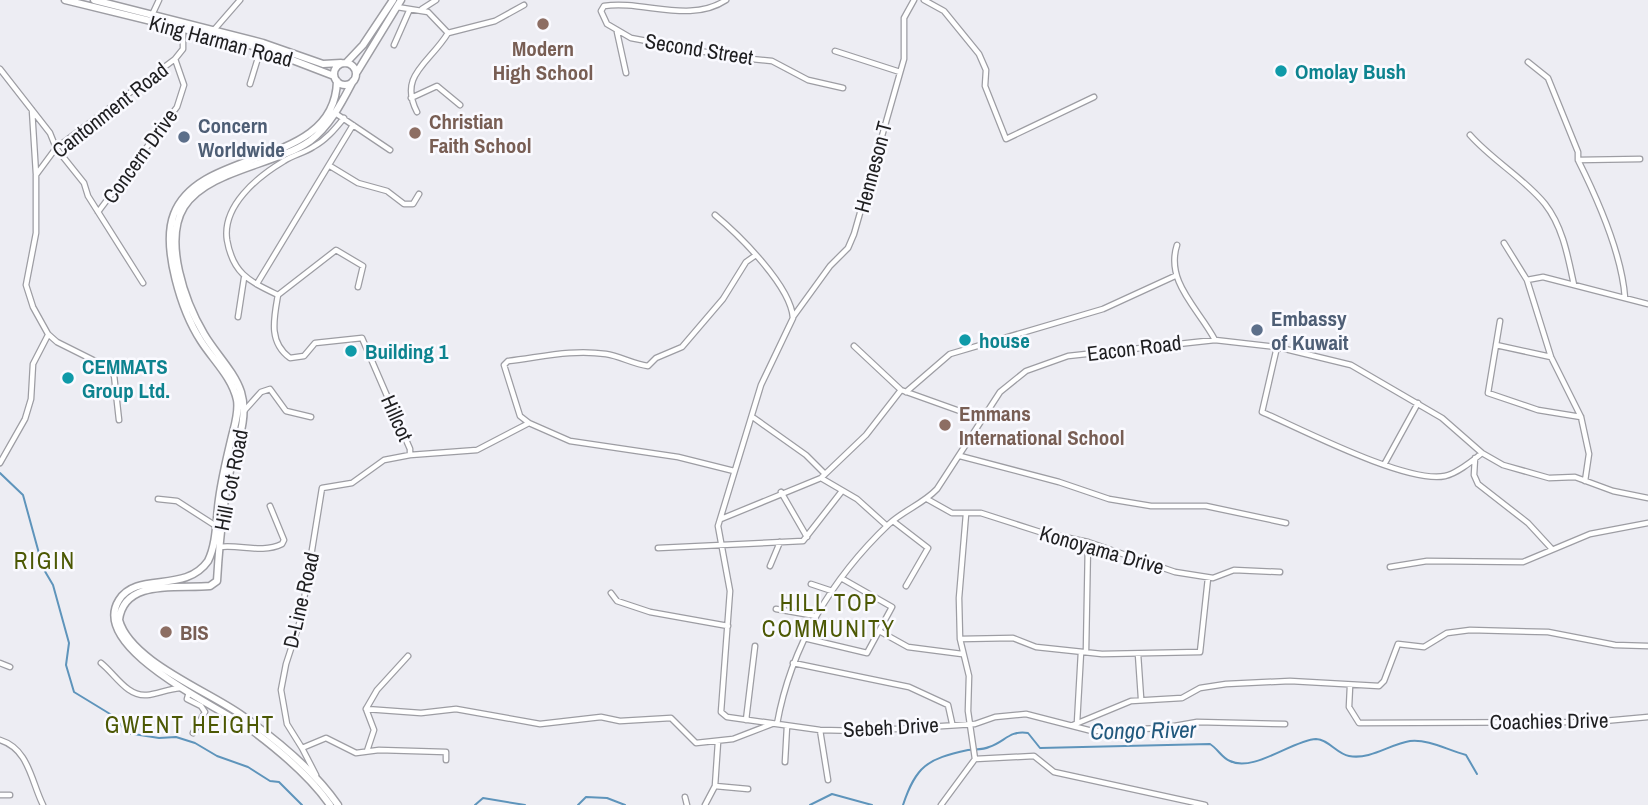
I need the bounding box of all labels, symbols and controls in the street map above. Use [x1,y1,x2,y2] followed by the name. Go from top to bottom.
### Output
[146,8,296,74] street label: King Harman Road
[535,16,551,32] marker: Modern High School
[643,26,755,72] street label: Second Street
[493,34,593,87] place label: Modern High School
[46,56,174,164] street label: Cantonment Road
[1295,57,1406,86] place label: Omolay Bush
[1273,63,1289,79] marker: Omolay Bush
[96,103,184,209] street label: Concern Drive
[429,107,532,160] place label: Christian Faith School
[198,111,285,164] place label: Concern Worldwide
[847,118,899,216] street label: Henneson T
[407,125,423,141] marker: Christian Faith School
[176,129,192,145] marker: Concern Worldwide
[1271,304,1349,357] place label: Embassy of Kuwait
[1249,322,1265,338] marker: Embassy of Kuwait
[979,326,1030,355] place label: house
[1085,328,1183,368] street label: Eacon Road
[957,332,973,348] marker: house
[365,337,449,366] place label: Building 1
[343,343,359,359] marker: Building 1
[82,352,170,405] place label: CEMMATS Group Ltd.
[60,370,76,386] marker: CEMMATS Group Ltd.
[374,390,420,446] street label: Hillcot
[959,399,1125,452] place label: Emmans International School
[937,417,953,433] marker: Emmans International School
[207,427,255,533] street label: Hill Cot Road
[1036,518,1168,582] street label: Konoyama Drive
[14,545,76,576] district label: RIGIN
[276,549,326,651] street label: D-Line Road
[762,587,896,644] district label: HILL TOP COMMUNITY
[180,618,209,647] place label: BIS
[158,624,174,640] marker: BIS
[1489,705,1609,737] street label: Coachies Drive
[105,709,275,740] district label: GWENT HEIGHT
[842,710,940,744] street label: Sebeh Drive
[1090,714,1197,746] water label: Congo River

